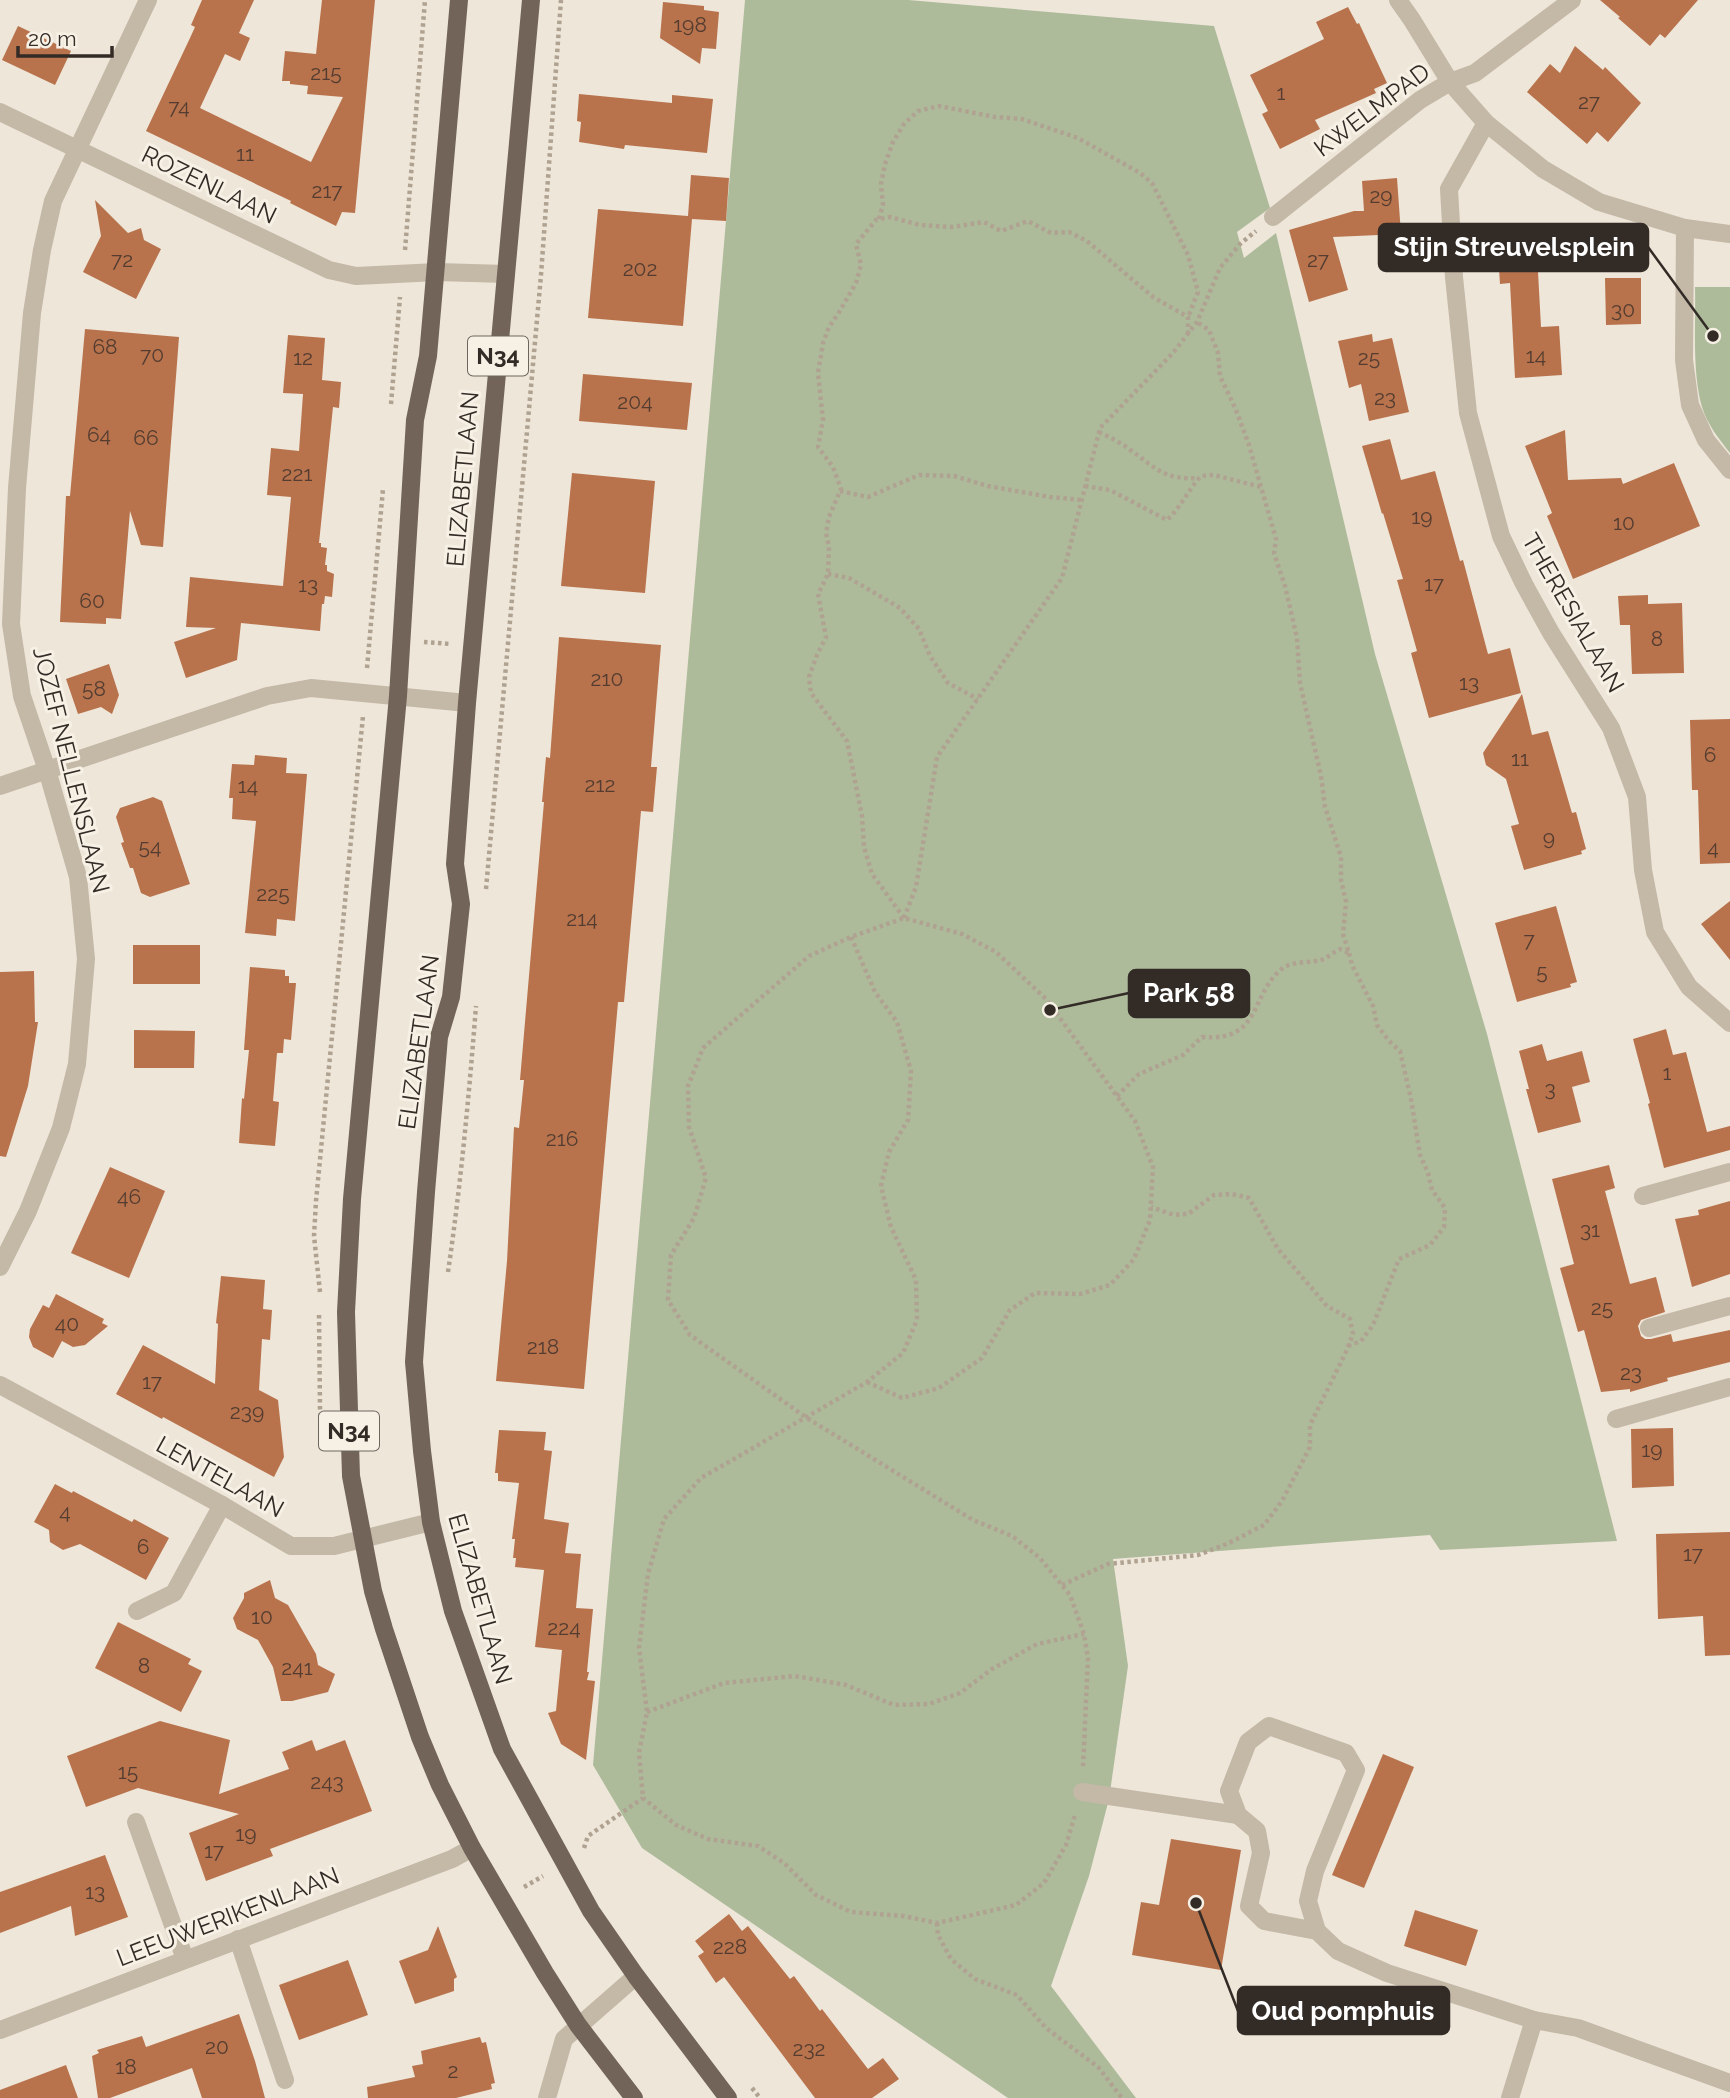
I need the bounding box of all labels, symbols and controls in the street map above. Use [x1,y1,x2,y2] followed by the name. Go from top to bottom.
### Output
[673,12,707,37] house number: 198
[18,14,112,58] scale bar
[28,26,76,51] text: 20 m
[1308,57,1435,163] street label: KWELMPAD
[310,60,342,85] house number: 215
[1277,80,1286,105] house number: 1
[1578,89,1601,114] house number: 27
[168,94,190,119] house number: 74
[137,139,281,230] street label: ROZENLAAN
[236,141,254,166] house number: 11
[311,178,343,203] house number: 217
[1369,183,1393,208] house number: 29
[1379,224,1648,271] callout: Stijn Streuvelsplein
[1393,232,1635,262] text: Stijn Streuvelsplein
[111,247,133,272] house number: 72
[1307,247,1330,272] house number: 27
[623,256,657,281] house number: 202
[1611,297,1635,322] house number: 30
[92,334,118,359] house number: 68
[468,336,528,376] road number: N34
[140,342,164,367] house number: 70
[1526,343,1546,368] house number: 14
[293,345,313,370] house number: 12
[1358,345,1380,370] house number: 25
[1374,385,1396,410] house number: 23
[617,389,653,414] house number: 204
[440,390,485,568] street label: ELIZABETLAAN
[87,422,111,447] house number: 64
[133,425,159,450] house number: 66
[282,461,312,486] house number: 221
[1411,504,1433,529] house number: 19
[1613,510,1635,535] house number: 10
[1516,528,1631,697] street label: THERESIALAAN
[1424,571,1445,596] house number: 17
[298,572,318,597] house number: 13
[79,588,105,613] house number: 60
[1651,626,1663,651] house number: 8
[27,644,116,896] street label: JOZEF NELLENSLAAN
[591,666,623,691] house number: 210
[1459,670,1479,695] house number: 13
[82,676,106,701] house number: 58
[1704,742,1716,767] house number: 6
[1511,746,1529,771] house number: 11
[585,772,615,797] house number: 212
[238,773,258,798] house number: 14
[1543,825,1555,850] house number: 9
[139,834,161,859] house number: 54
[1707,835,1719,860] house number: 4
[256,881,290,906] house number: 225
[566,906,598,931] house number: 214
[1523,927,1535,952] house number: 7
[392,953,445,1131] street label: ELIZABETLAAN
[1536,959,1548,984] house number: 5
[1129,970,1249,1017] callout: Park 58
[1143,978,1235,1008] text: Park 58
[1663,1060,1672,1085] house number: 1
[1544,1076,1556,1101] house number: 3
[546,1126,578,1151] house number: 216
[117,1184,141,1209] house number: 46
[1580,1217,1600,1242] house number: 31
[1591,1295,1613,1320] house number: 25
[55,1311,79,1336] house number: 40
[527,1334,559,1359] house number: 218
[1620,1360,1642,1385] house number: 23
[142,1369,163,1394] house number: 17
[230,1399,264,1424] house number: 239
[319,1412,379,1450] road number: N34
[151,1430,289,1524] street label: LENTELAAN
[1641,1437,1663,1462] house number: 19
[59,1499,71,1524] house number: 4
[442,1510,519,1687] street label: ELIZABETLAAN
[137,1534,149,1559] house number: 6
[1683,1541,1704,1566] house number: 17
[251,1604,273,1629] house number: 10
[547,1615,581,1640] house number: 224
[138,1653,150,1678] house number: 8
[281,1655,313,1680] house number: 241
[118,1759,138,1784] house number: 15
[310,1769,344,1794] house number: 243
[235,1821,257,1846] house number: 19
[204,1838,225,1863] house number: 17
[112,1861,343,1972] street label: LEEUWERIKENLAAN
[85,1879,105,1904] house number: 13
[713,1934,747,1959] house number: 228
[1238,1987,1449,2034] callout: Oud pomphuis
[1252,1996,1435,2026] text: Oud pomphuis
[205,2034,229,2059] house number: 20
[792,2036,826,2061] house number: 232
[115,2054,137,2079] house number: 18
[448,2058,458,2083] house number: 2

